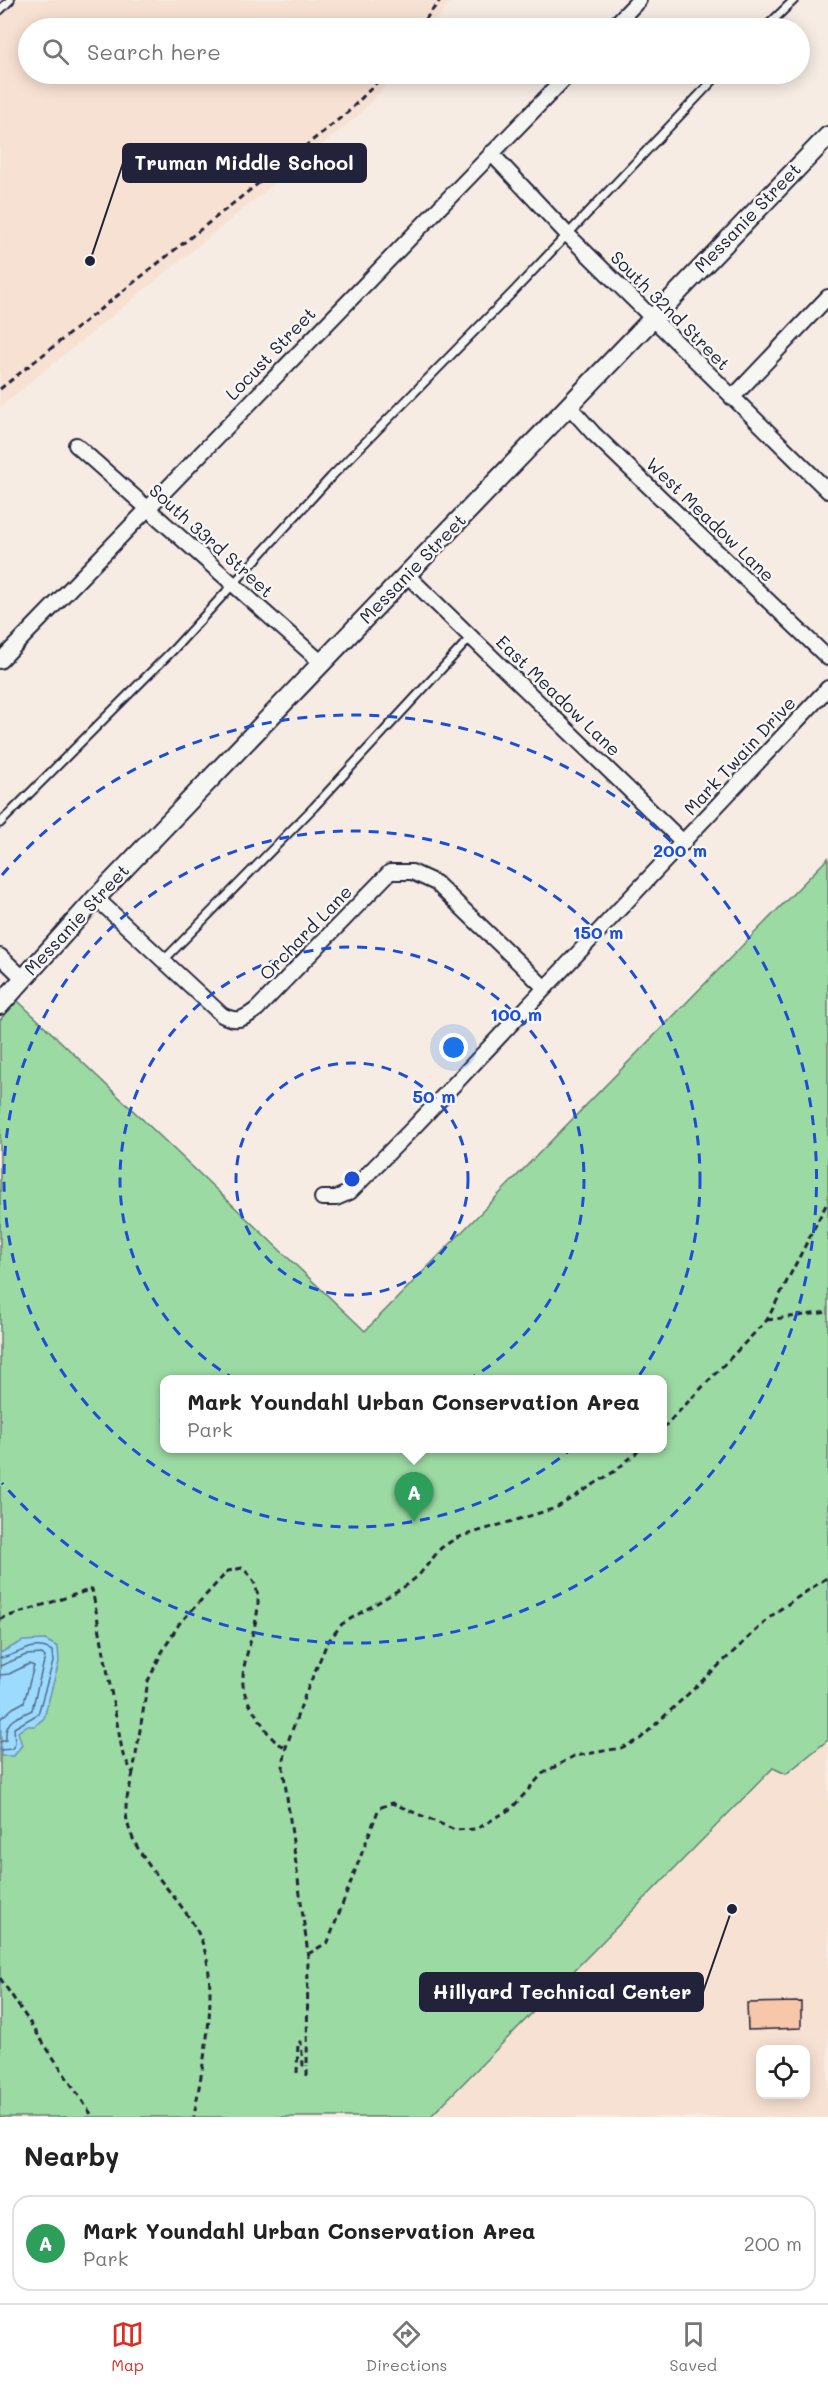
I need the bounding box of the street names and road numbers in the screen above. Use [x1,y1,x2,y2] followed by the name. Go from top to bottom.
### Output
[689,157,806,277] street label: Messanie Street
[606,245,736,375] street label: South 32nd Street
[220,302,321,405] street label: Locust Street
[641,452,780,587] street label: West Meadow Lane
[145,478,279,602] street label: South 33rd Street
[354,508,471,628] street label: Messanie Street
[491,630,626,761] street label: East Meadow Lane
[678,691,801,820] street label: Mark Twain Drive
[18,859,134,980] street label: Messanie Street
[254,880,357,985] street label: Orchard Lane

